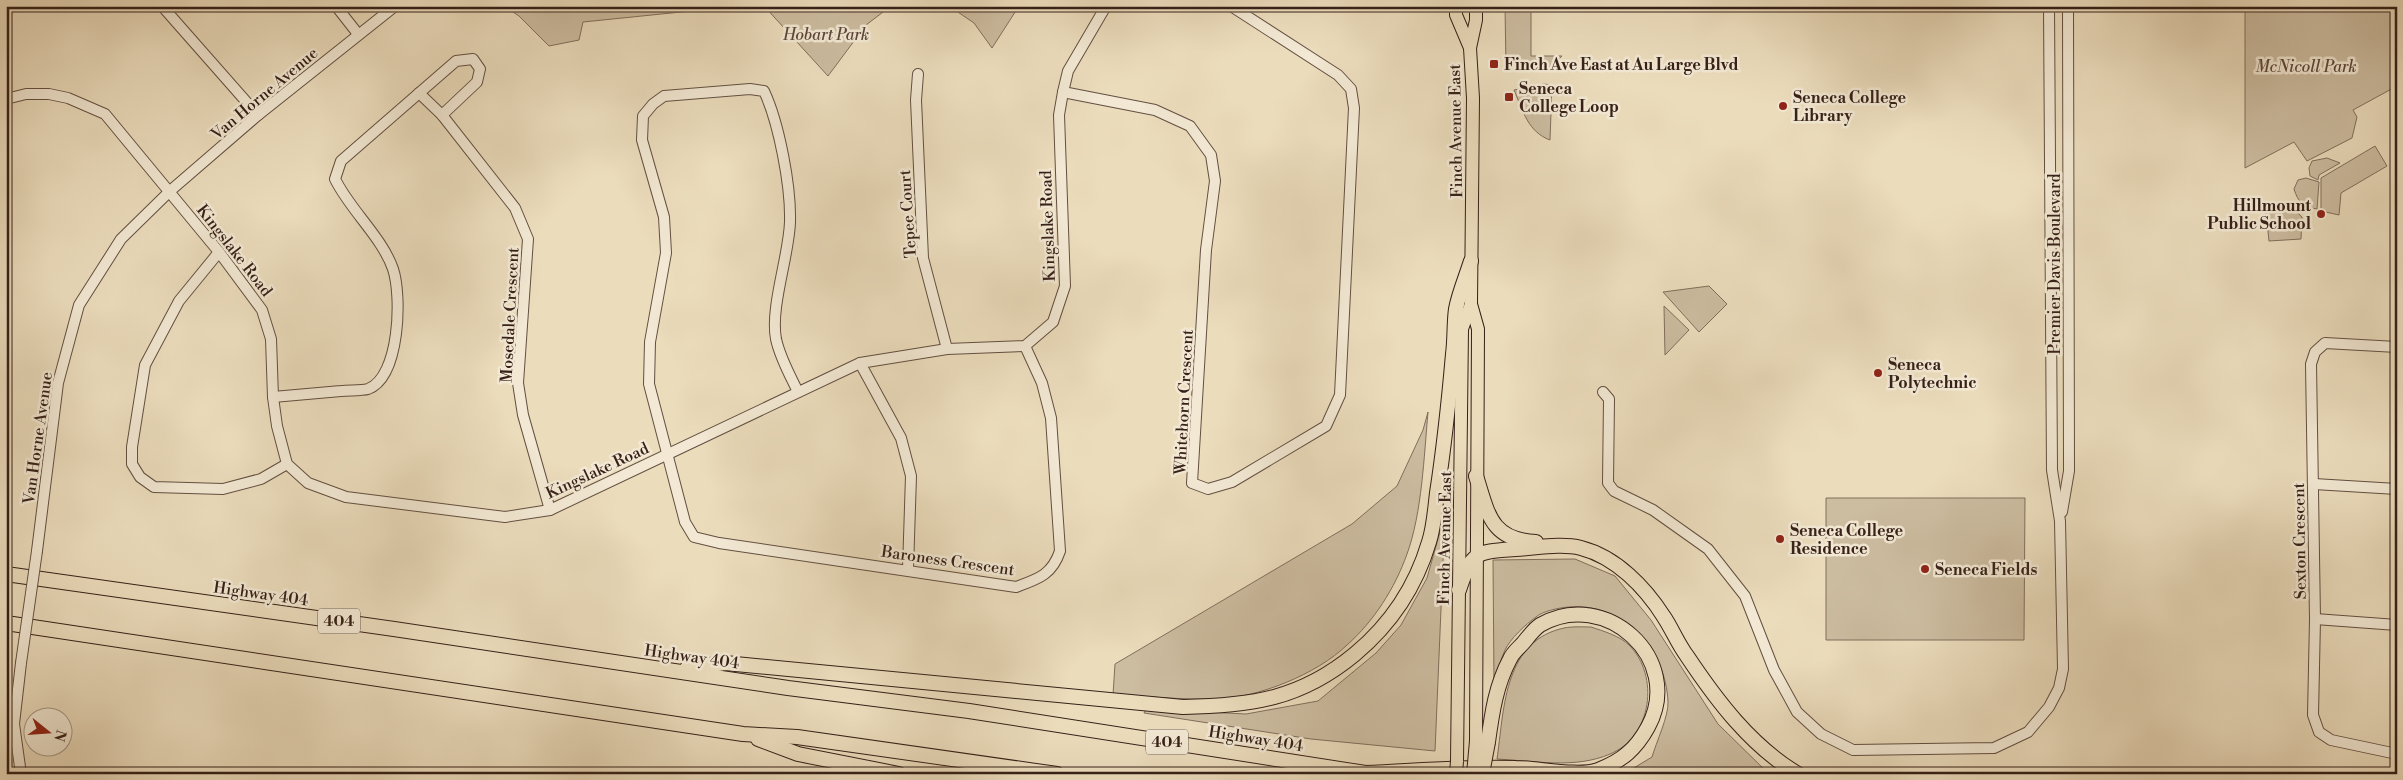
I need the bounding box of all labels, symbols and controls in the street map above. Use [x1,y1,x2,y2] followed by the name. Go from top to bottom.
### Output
[782,25,869,45] park label: Hobart Park
[206,43,322,145] street label: Van Horne Avenue
[1504,55,1739,75] place label: Finch Ave East at Au Large Blvd
[2255,57,2357,77] park label: McNicoll Park
[1488,58,1500,70] marker: Finch Ave East at Au Large Blvd
[1445,64,1467,198] street label: Finch Avenue East
[1519,79,1619,117] place label: Seneca College Loop
[1793,88,1907,126] place label: Seneca College Library
[1503,91,1515,103] marker: Seneca College Loop
[1777,100,1789,112] marker: Seneca College Library
[895,169,921,259] street label: Tepee Court
[1036,170,1060,282] street label: Kingslake Road
[2045,173,2065,355] street label: Premier Davis Boulevard
[2207,196,2312,234] place label: Hillmount Public School
[192,201,276,301] street label: Kingslake Road
[2315,208,2327,220] marker: Hillmount Public School
[496,246,524,383] street label: Mosedale Crescent
[1170,329,1198,476] street label: Whitehorn Crescent
[1888,355,1977,393] place label: Seneca Polytechnic
[1872,367,1884,379] marker: Seneca Polytechnic
[19,371,57,507] street label: Van Horne Avenue
[543,438,652,503] street label: Kingslake Road
[1434,471,1456,605] street label: Finch Avenue East
[2289,482,2311,600] street label: Sexton Crescent
[1790,521,1904,559] place label: Seneca College Residence
[1774,533,1786,545] marker: Seneca College Residence
[879,542,1016,580] street label: Baroness Crescent
[1935,560,2037,580] place label: Seneca Fields
[1919,563,1931,575] marker: Seneca Fields
[212,577,310,611] street label: Highway 404
[318,608,360,634] road number: 404
[643,640,741,674] street label: Highway 404
[22,708,72,758] north arrow
[1207,722,1305,756] street label: Highway 404
[49,728,70,743] text: N
[1146,730,1188,754] road number: 404

